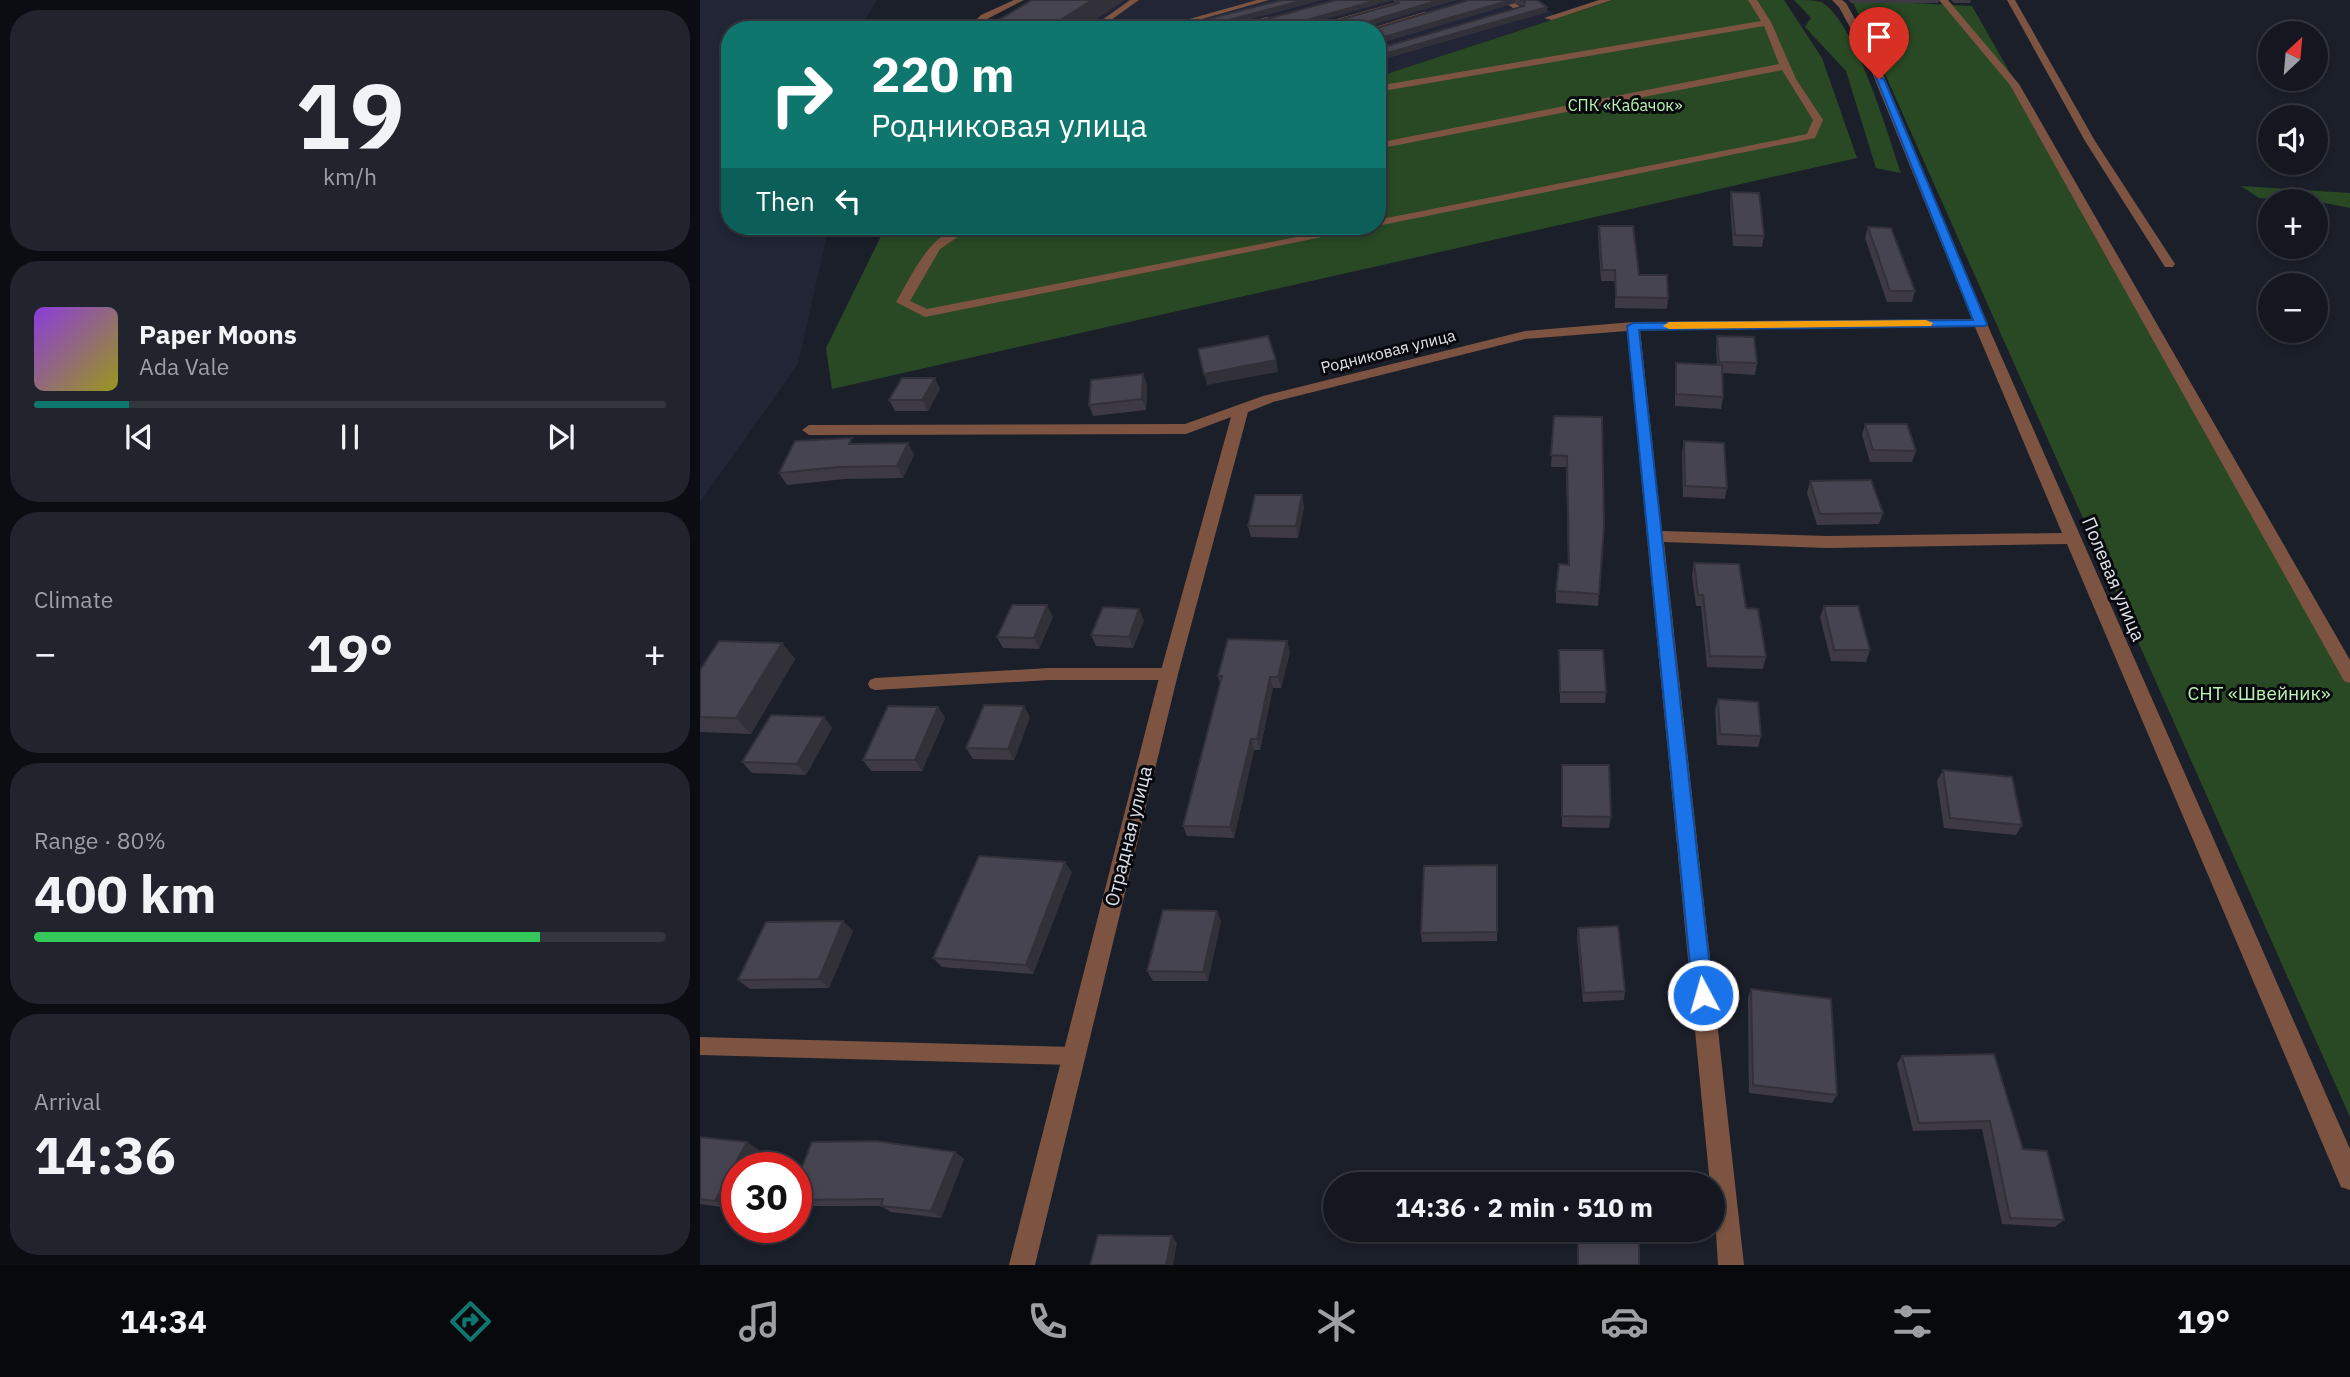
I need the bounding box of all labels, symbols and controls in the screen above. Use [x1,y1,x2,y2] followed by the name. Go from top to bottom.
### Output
[1849,7,1909,79] pin
[1860,18,1898,56] icon: arrive
[2258,21,2328,91] north arrow
[2258,21,2328,343] map controls
[871,42,1015,105] text: 220 m
[756,49,847,140] icon: right
[295,56,405,174] text: 19
[1568,95,1682,115] park label: СПК «Кабачок»
[871,104,1147,146] text: Родниковая улица
[2258,105,2328,175] button: sound
[323,161,377,191] text: km/h
[829,182,867,220] icon: left
[756,184,815,218] text: Then
[2258,189,2328,259] button: +
[2258,273,2328,343] button: −
[139,317,297,351] text: Paper Moons
[1319,324,1458,377] street label: Родниковая улица
[139,351,229,381] text: Ada Vale
[120,418,158,456] icon: previous
[331,418,369,456] icon: pause
[542,418,580,456] icon: next
[2077,513,2151,645] street label: Полевая улица
[34,584,113,614] text: Climate
[307,619,393,686] text: 19°
[34,628,57,677] text: −
[643,628,666,677] text: +
[2187,681,2331,705] park label: СНТ «Швейник»
[1099,763,1157,909] street label: Отрадная улица
[34,825,166,855] text: Range · 80%
[34,860,216,927] text: 400 km
[1666,958,1740,1032] position arrow
[34,1086,101,1116] text: Arrival
[34,1121,176,1188] text: 14:36
[721,1152,812,1243] speed limit sign: 30
[1395,1190,1653,1224] text: 14:36 · 2 min · 510 m
[446,1297,495,1346] icon: directions
[735,1297,784,1346] icon: music
[1023,1297,1072,1346] icon: phone
[1312,1297,1361,1346] icon: climate
[1600,1297,1649,1346] icon: car
[1888,1297,1937,1346] icon: filters
[120,1300,207,1342] text: 14:34
[2177,1300,2230,1342] text: 19°

